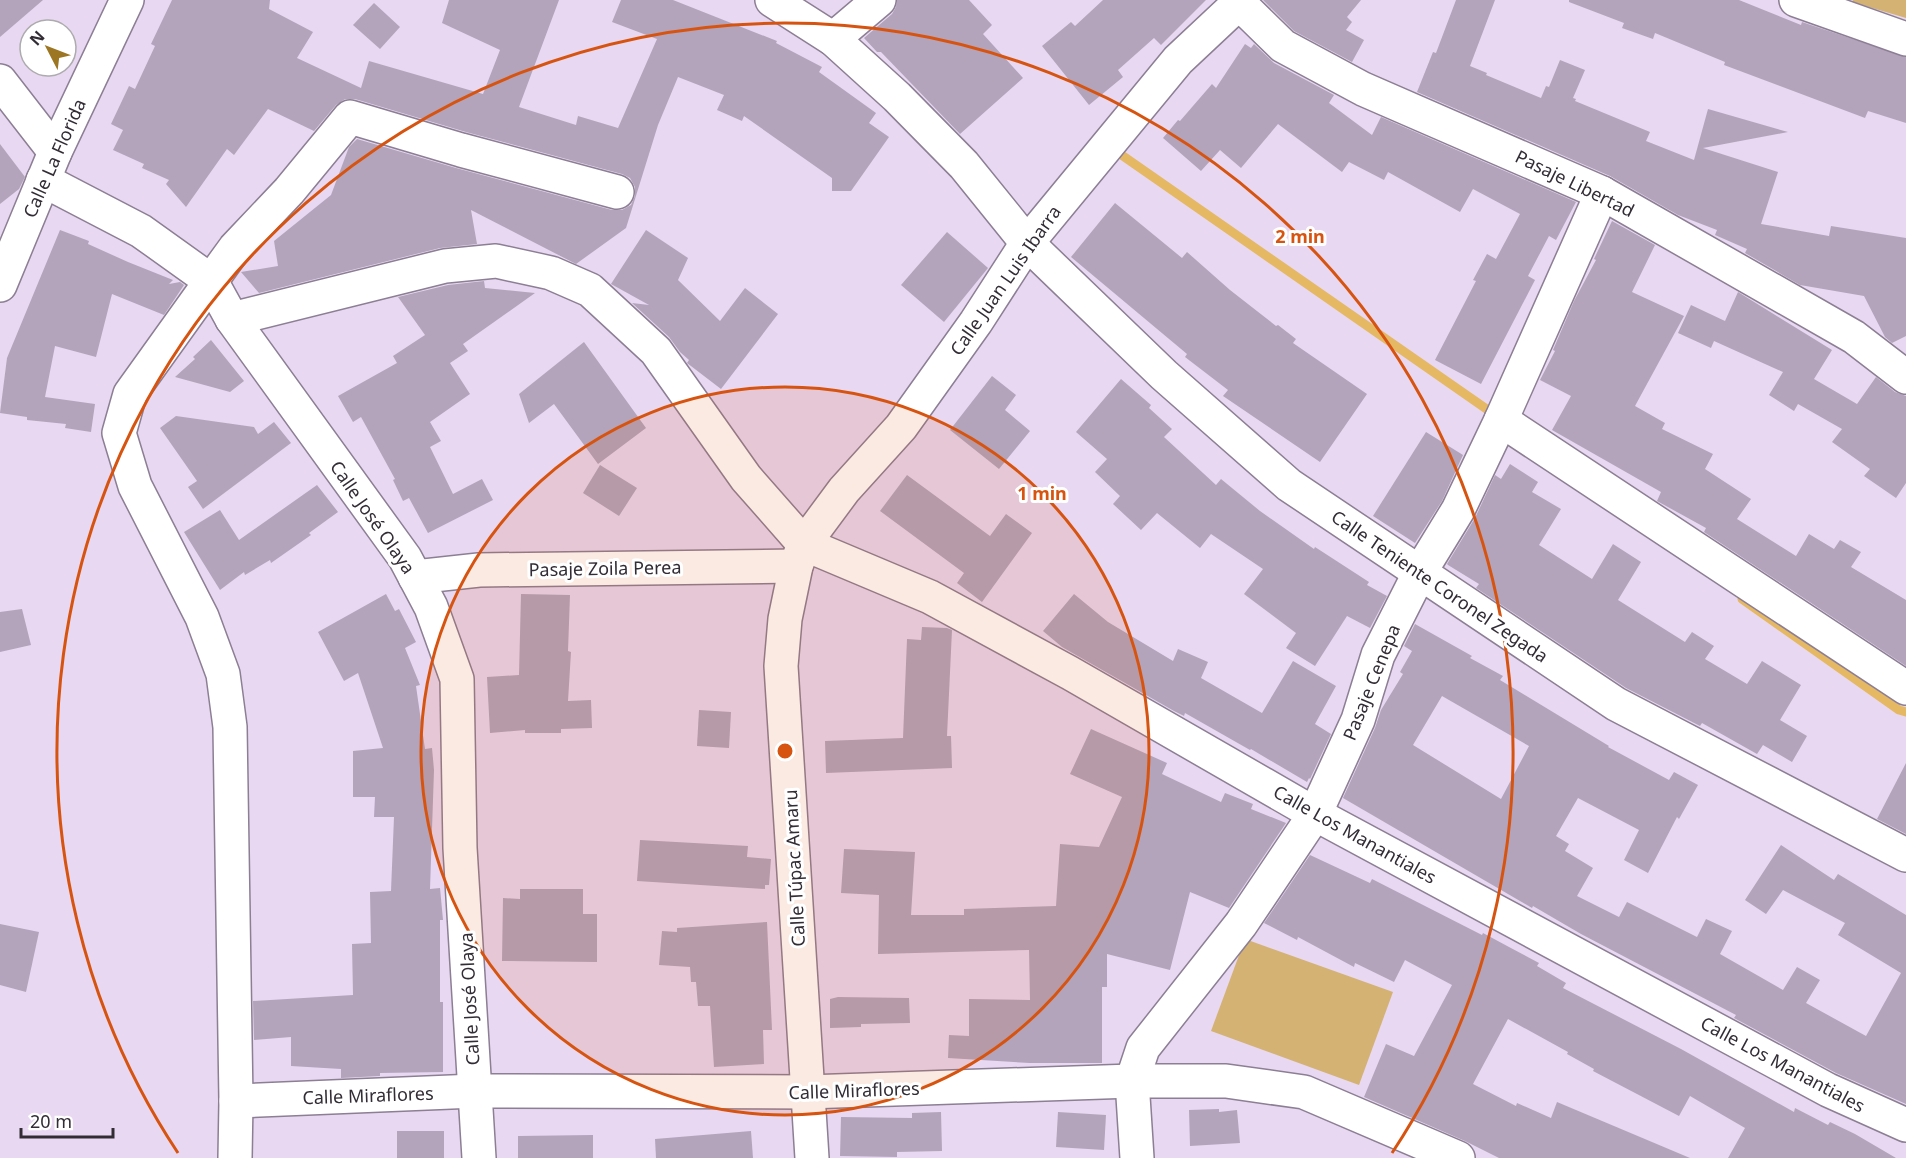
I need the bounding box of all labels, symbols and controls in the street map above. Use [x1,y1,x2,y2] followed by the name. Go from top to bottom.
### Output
[18,18,78,78] north arrow
[24,26,49,50] text: N
[17,95,91,221] street label: Calle La Florida
[1512,144,1638,222] street label: Pasaje Libertad
[944,200,1066,360] street label: Calle Juan Luis Ibarra
[1275,224,1325,248] text: 2 min
[325,456,421,578] street label: Calle José Olaya
[1017,481,1067,505] text: 1 min
[1327,504,1553,668] street label: Calle Teniente Coronel Zegada
[528,555,682,581] street label: Pasaje Zoila Perea
[1337,620,1405,744] street label: Pasaje Cenepa
[775,741,795,761] centre of rings
[1269,779,1441,889] street label: Calle Los Manantiales
[778,789,810,947] street label: Calle Túpac Amaru
[454,932,484,1066] street label: Calle José Olaya
[1697,1011,1869,1117] street label: Calle Los Manantiales
[788,1076,920,1104] street label: Calle Miraflores
[302,1081,434,1109] street label: Calle Miraflores
[21,1101,112,1139] scale bar
[30,1109,72,1133] text: 20 m

